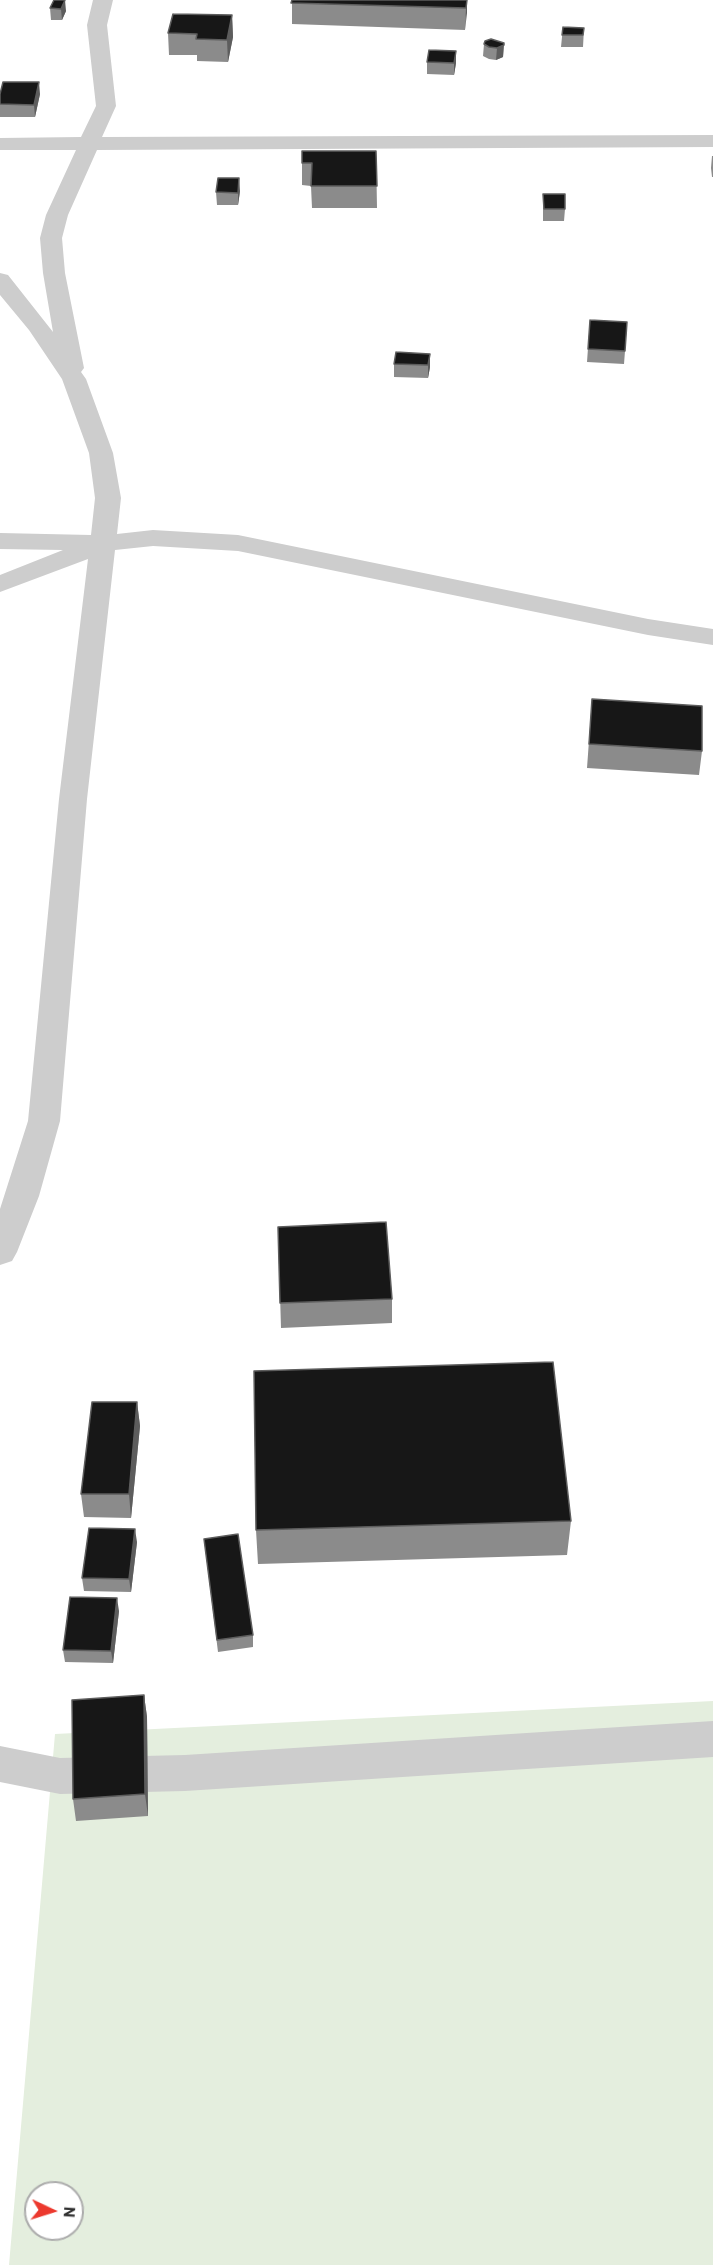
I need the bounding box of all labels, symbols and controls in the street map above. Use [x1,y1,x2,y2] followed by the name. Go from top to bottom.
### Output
[24,2181,84,2241] north arrow
[61,2206,80,2218] text: N

